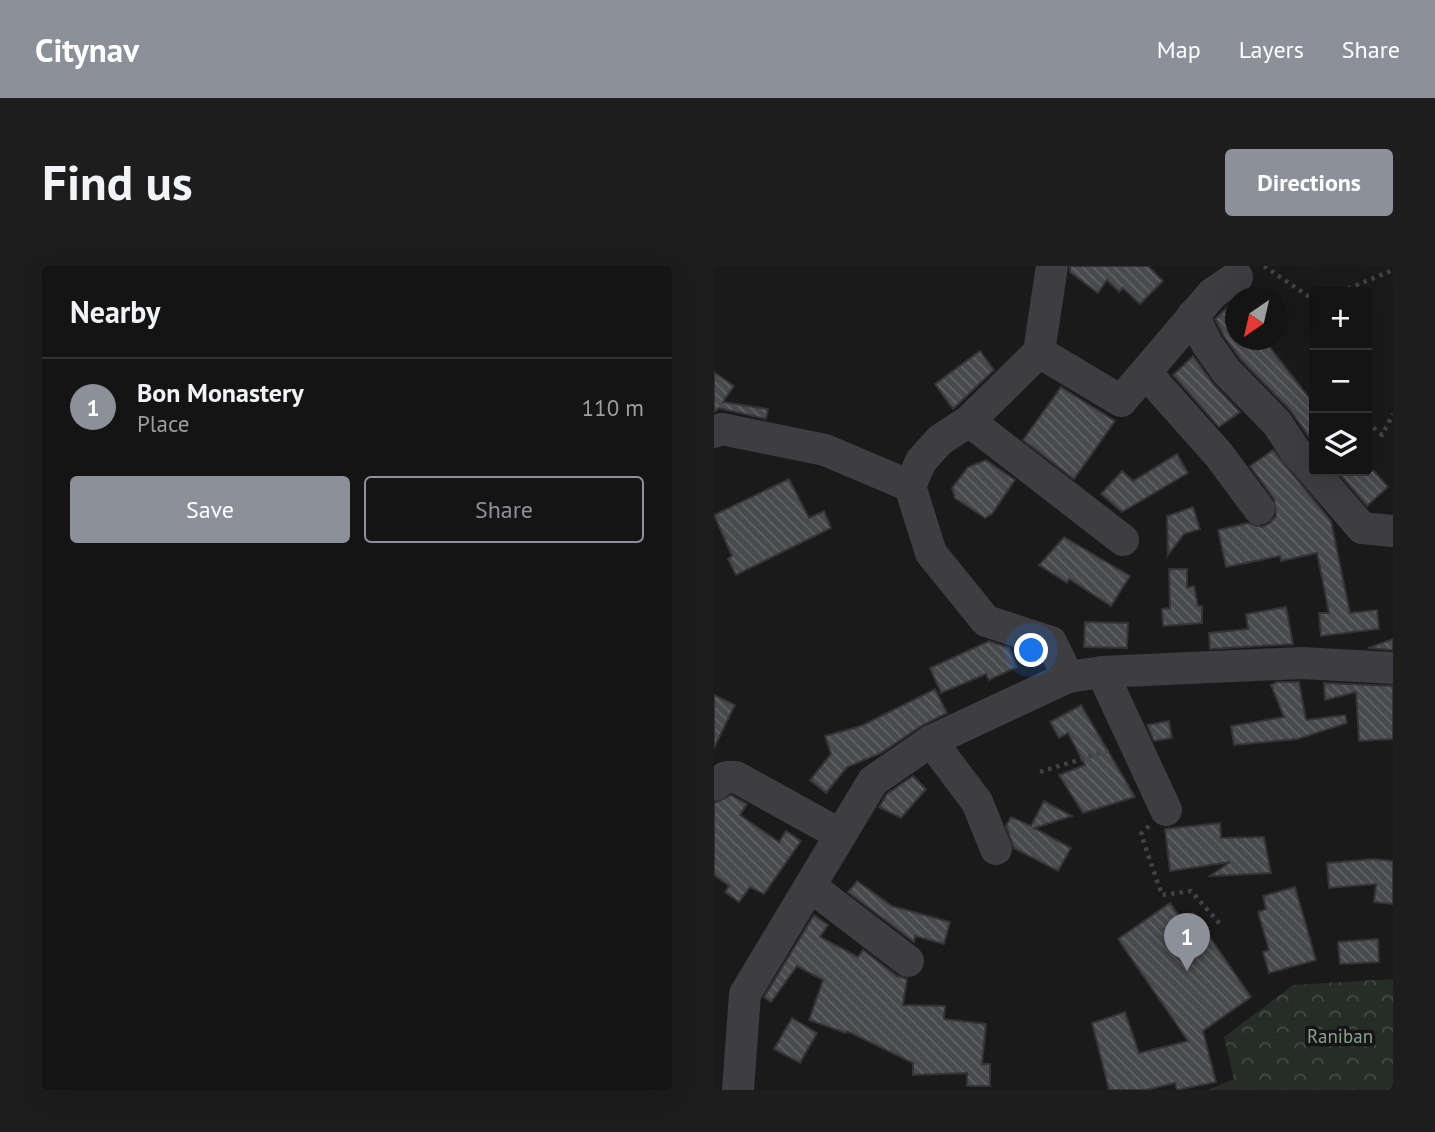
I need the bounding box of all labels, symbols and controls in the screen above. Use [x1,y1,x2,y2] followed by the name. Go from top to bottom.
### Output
[35,28,139,71] text: Citynav
[1157,34,1201,65] text: Map
[1239,34,1304,65] text: Layers
[1342,34,1400,65] text: Share
[1225,149,1393,216] button: Directions
[42,150,193,214] text: Find us
[1225,287,1288,350] north arrow
[1309,287,1372,476] map controls
[1309,287,1372,350] button: +
[70,292,160,331] text: Nearby
[1309,350,1372,413] button: −
[137,376,304,409] text: Bon Monastery
[86,393,100,422] text: 1
[582,393,644,422] text: 110 m
[137,409,190,438] text: Place
[1309,413,1372,476] button: layers
[70,476,350,543] button: Save
[364,476,644,543] button: Share
[1014,633,1048,667] your location
[1164,913,1210,971] pin: 1
[1307,1024,1373,1048] park label: Raniban

